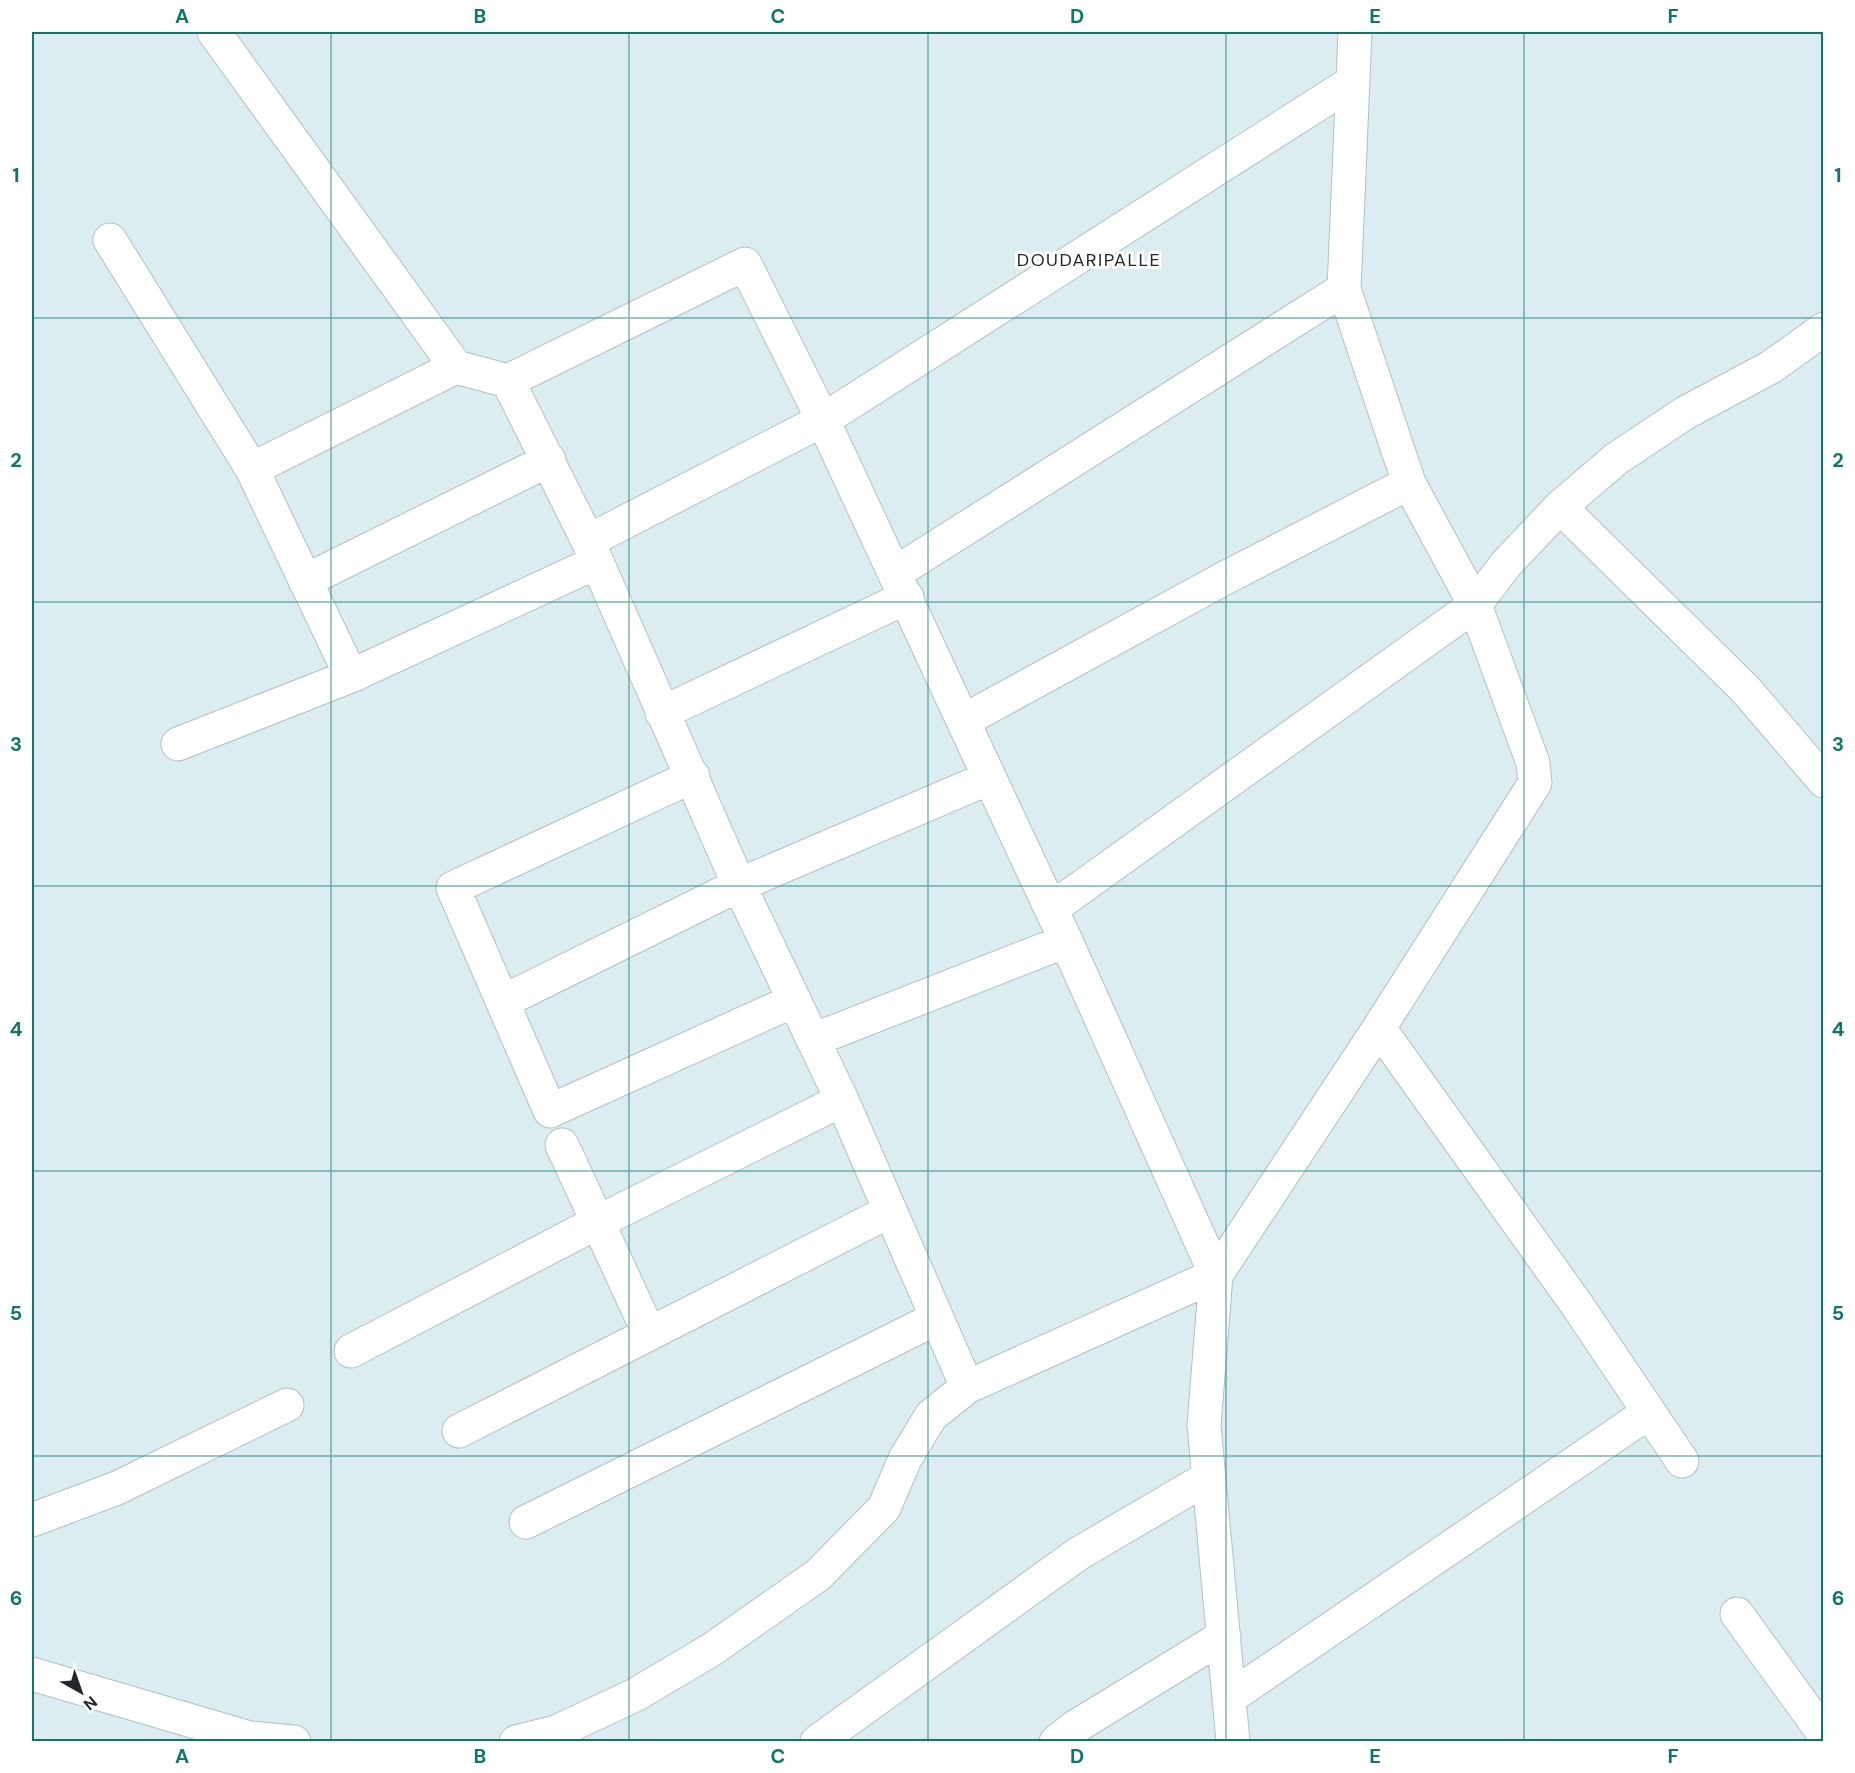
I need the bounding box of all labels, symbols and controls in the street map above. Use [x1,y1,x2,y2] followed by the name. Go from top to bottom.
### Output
[175,3,189,29] text: A
[474,3,486,29] text: B
[771,3,785,29] text: C
[1070,3,1084,29] text: D
[1369,3,1381,29] text: E
[1667,3,1679,29] text: F
[12,162,20,188] text: 1
[1834,162,1842,188] text: 1
[1017,248,1161,272] district label: DOUDARIPALLE
[10,447,22,473] text: 2
[1832,447,1844,473] text: 2
[10,731,22,757] text: 3
[1832,731,1844,757] text: 3
[10,1016,23,1042] text: 4
[1832,1016,1845,1042] text: 4
[10,1300,22,1326] text: 5
[1832,1300,1844,1326] text: 5
[10,1585,22,1611] text: 6
[1832,1585,1844,1611] text: 6
[51,1662,111,1722] north arrow
[79,1691,102,1715] text: N
[175,1743,189,1769] text: A
[474,1743,486,1769] text: B
[771,1743,785,1769] text: C
[1070,1743,1084,1769] text: D
[1369,1743,1381,1769] text: E
[1667,1743,1679,1769] text: F

